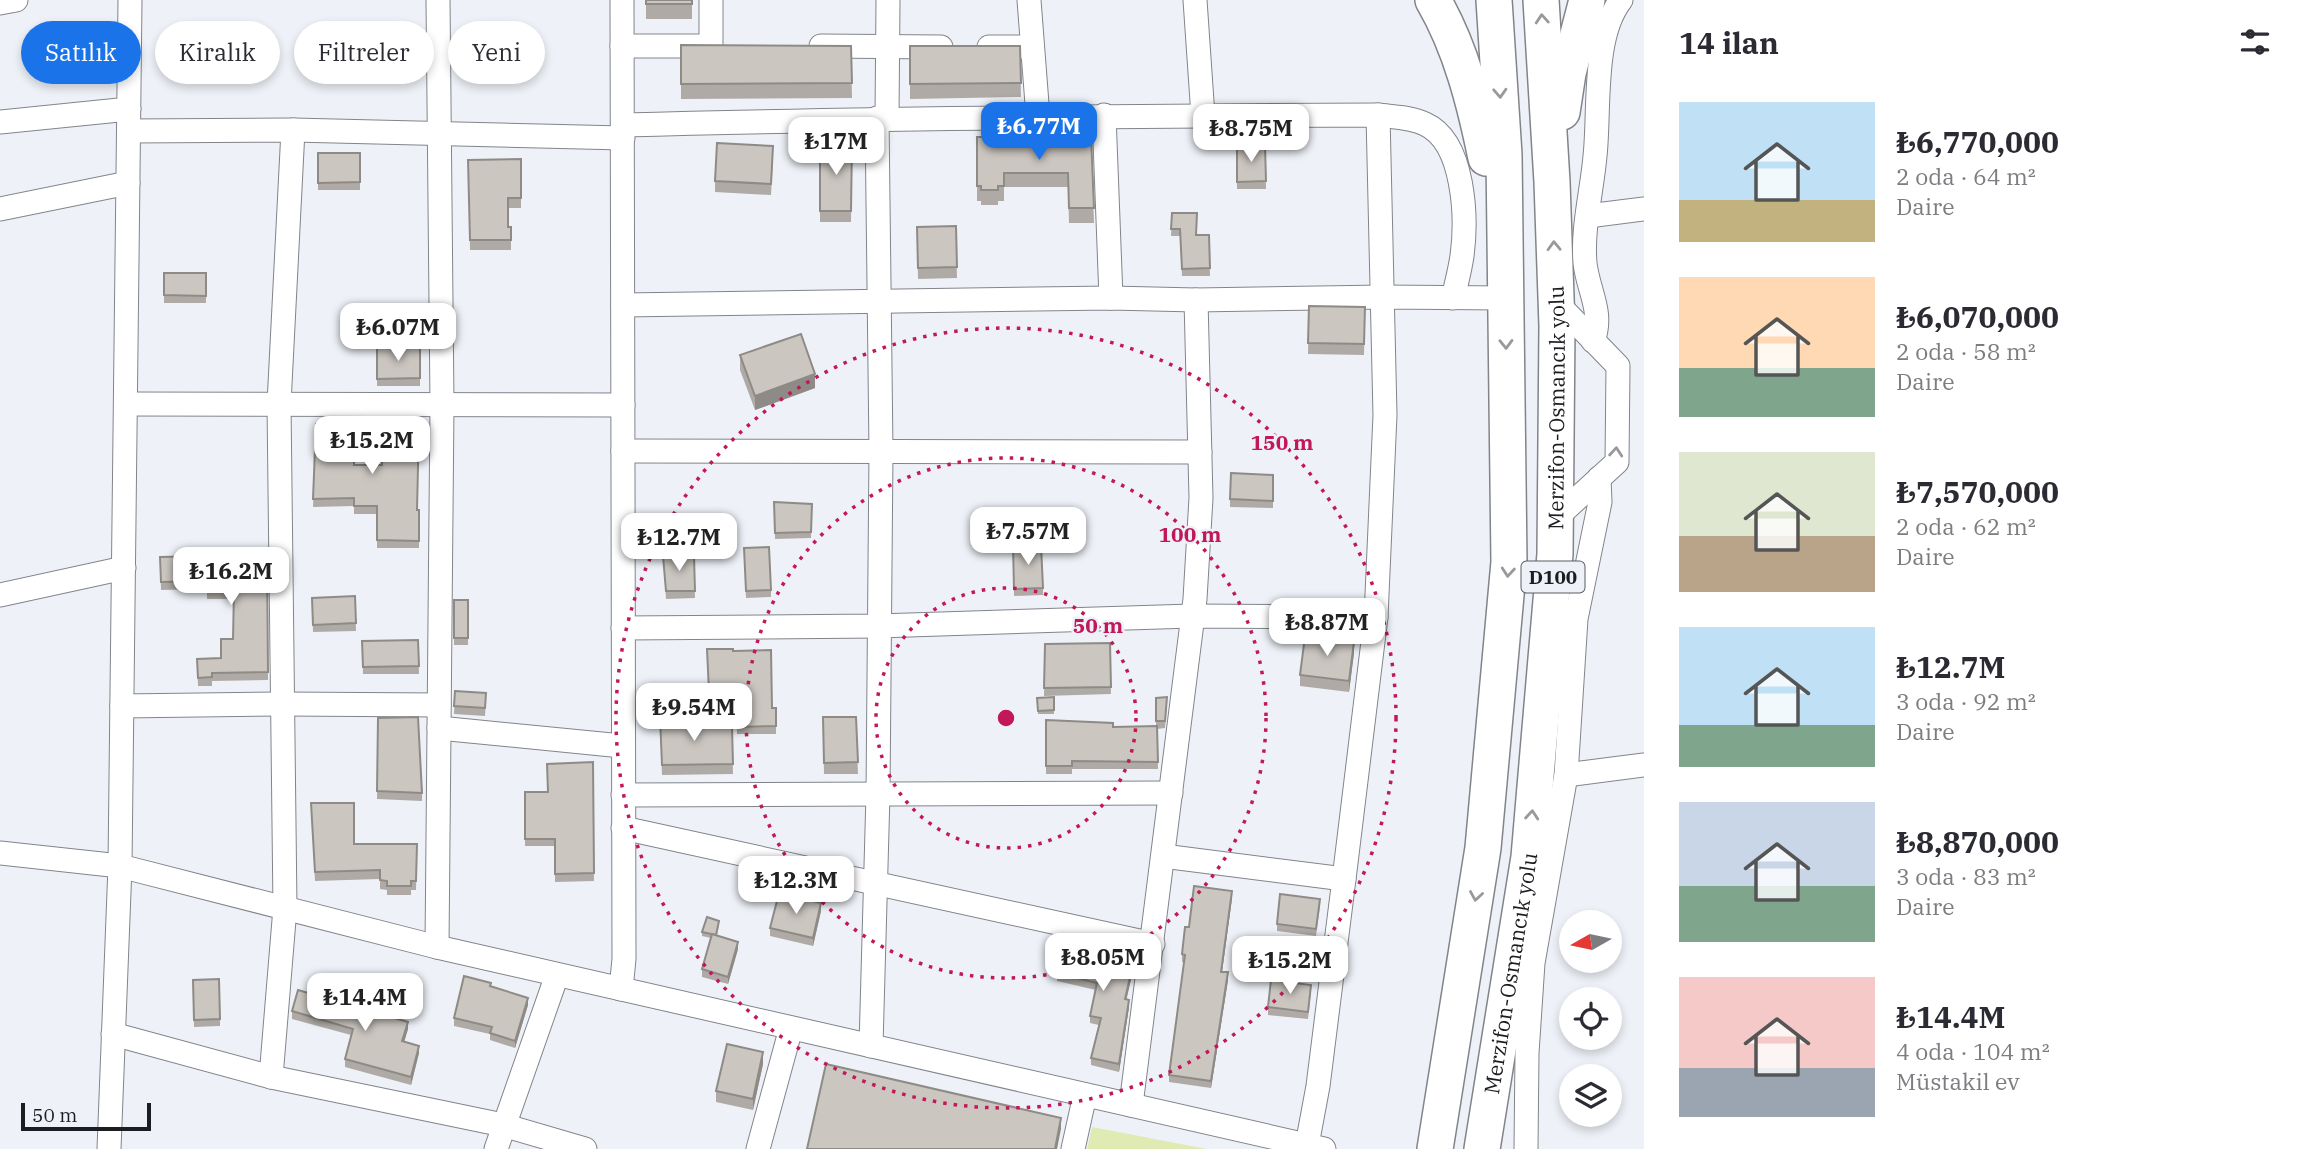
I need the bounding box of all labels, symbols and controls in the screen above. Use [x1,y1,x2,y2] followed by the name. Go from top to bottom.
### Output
[1535,13,1550,24] one-way arrow
[21,21,141,84] chip: Satılık
[155,21,280,84] chip: Kiralık
[294,21,434,84] chip: Filtreler
[448,21,545,84] chip: Yeni
[1679,23,1779,62] text: 14 ilan
[2236,23,2274,61] icon: filters
[1492,87,1507,98] one-way arrow
[982,102,1096,162] pin: ₺6.77M
[1194,104,1308,164] pin: ₺8.75M
[997,110,1081,140] text: ₺6.77M
[1209,112,1293,142] text: ₺8.75M
[795,118,877,177] pin: ₺17M
[1896,122,2059,161] text: ₺6,770,000
[804,125,868,155] text: ₺17M
[1735,130,1819,214] icon: home
[1896,161,2036,191] text: 2 oda · 64 m²
[1896,191,1955,221] text: Daire
[1547,240,1562,251] one-way arrow
[1541,285,1571,530] street label: Merzifon-Osmancık yolu
[1896,297,2059,336] text: ₺6,070,000
[341,304,455,363] pin: ₺6.07M
[1735,305,1819,389] icon: home
[356,311,440,341] text: ₺6.07M
[1896,336,2036,366] text: 2 oda · 58 m²
[1498,340,1514,350] one-way arrow
[1896,366,1955,396] text: Daire
[315,416,429,476] pin: ₺15.2M
[330,424,414,454] text: ₺15.2M
[1250,428,1314,456] text: 150 m
[1609,446,1624,458] one-way arrow
[1896,472,2059,511] text: ₺7,570,000
[1735,480,1819,564] icon: home
[971,508,1085,567] pin: ₺7.57M
[1896,511,2036,541] text: 2 oda · 62 m²
[622,514,736,573] pin: ₺12.7M
[986,515,1070,545] text: ₺7.57M
[1158,520,1222,548] text: 100 m
[637,521,721,551] text: ₺12.7M
[1896,541,1955,571] text: Daire
[174,548,288,607] pin: ₺16.2M
[189,555,273,585] text: ₺16.2M
[1522,562,1584,592] road number: D100
[1501,567,1516,578] one-way arrow
[1270,598,1384,658] pin: ₺8.87M
[1285,606,1369,636] text: ₺8.87M
[1073,611,1123,639] text: 50 m
[1896,647,2005,686] text: ₺12.7M
[1735,655,1819,739] icon: home
[637,684,751,743] pin: ₺9.54M
[1896,686,2036,716] text: 3 oda · 92 m²
[652,691,736,721] text: ₺9.54M
[994,706,1018,730] centre of rings
[1896,716,1955,746] text: Daire
[1524,809,1539,820] one-way arrow
[1896,822,2059,861] text: ₺8,870,000
[1735,830,1819,914] icon: home
[1477,850,1544,1096] street label: Merzifon-Osmancık yolu
[739,856,853,916] pin: ₺12.3M
[1896,861,2036,891] text: 3 oda · 83 m²
[754,864,838,894] text: ₺12.3M
[1469,890,1484,902] one-way arrow
[1896,891,1955,921] text: Daire
[1559,910,1622,973] north arrow
[1559,910,1622,1127] map controls
[1046,934,1160,993] pin: ₺8.05M
[1233,936,1347,996] pin: ₺15.2M
[1061,941,1145,971] text: ₺8.05M
[1248,944,1332,974] text: ₺15.2M
[308,974,422,1033] pin: ₺14.4M
[323,981,407,1011] text: ₺14.4M
[1559,987,1622,1050] button: locate
[1896,997,2005,1036] text: ₺14.4M
[1735,1005,1819,1089] icon: home
[1896,1036,2050,1066] text: 4 oda · 104 m²
[1559,1064,1622,1127] button: layers
[1896,1066,2020,1096] text: Müstakil ev
[21,1100,150,1132] scale bar
[32,1103,77,1127] text: 50 m

